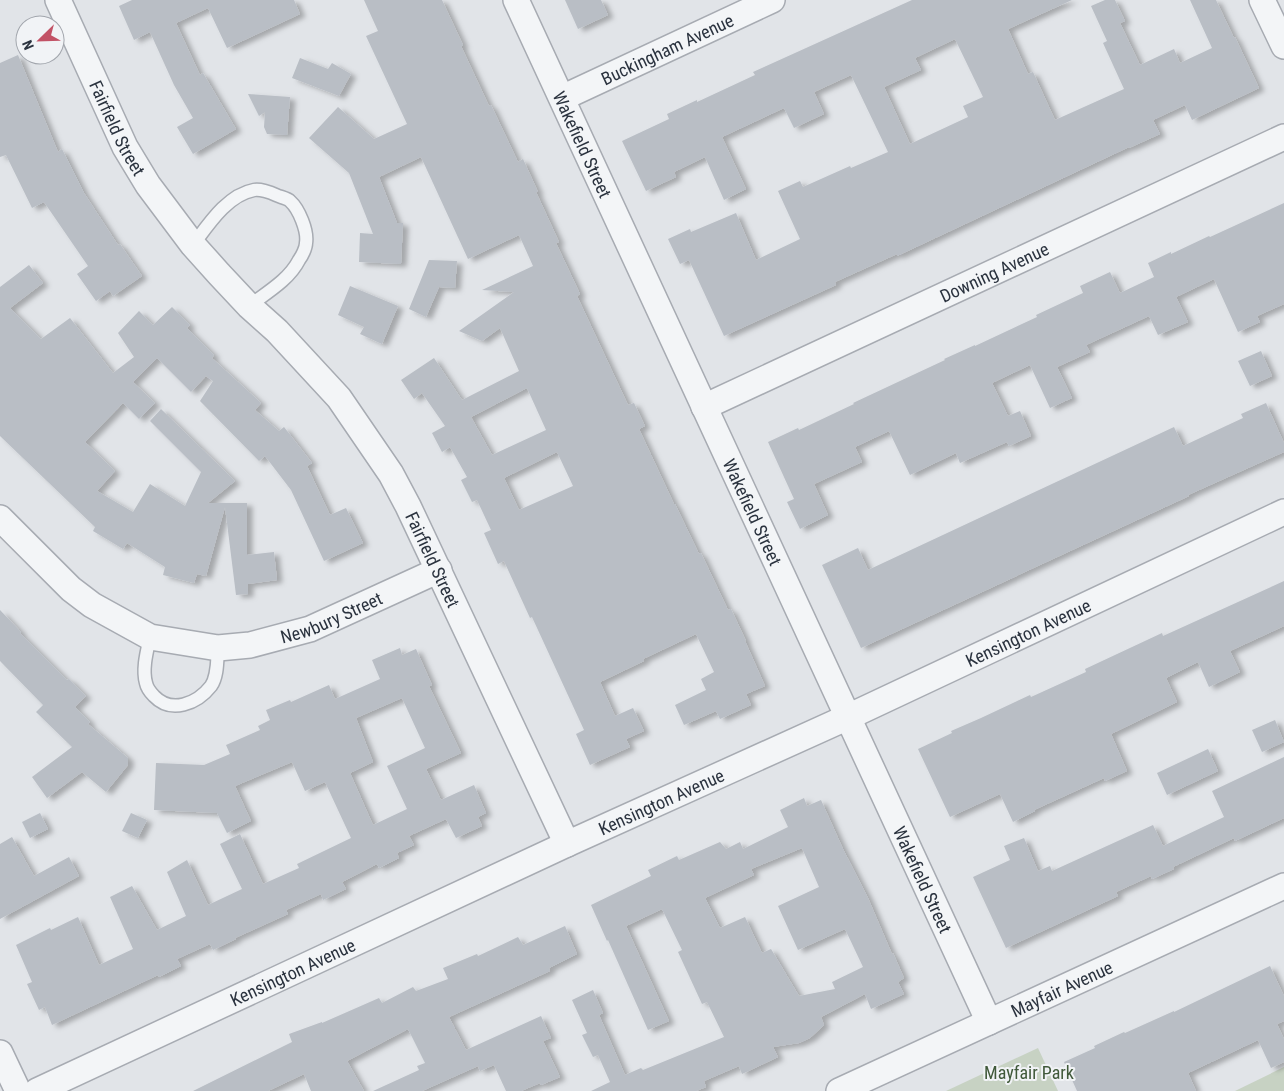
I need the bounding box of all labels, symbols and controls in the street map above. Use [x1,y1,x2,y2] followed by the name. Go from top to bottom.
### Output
[598,9,737,89] street label: Buckingham Avenue
[15,15,65,65] north arrow
[19,38,37,52] text: N
[86,77,150,179] street label: Fairfield Street
[549,88,616,201] street label: Wakefield Street
[936,238,1052,306] street label: Downing Avenue
[719,455,787,568] street label: Wakefield Street
[402,508,465,611] street label: Fairfield Street
[278,587,385,647] street label: Newbury Street
[962,594,1094,671] street label: Kensington Avenue
[595,764,727,839] street label: Kensington Avenue
[889,823,957,936] street label: Wakefield Street
[227,934,359,1010] street label: Kensington Avenue
[1007,956,1116,1021] street label: Mayfair Avenue
[984,1062,1074,1083] park label: Mayfair Park

